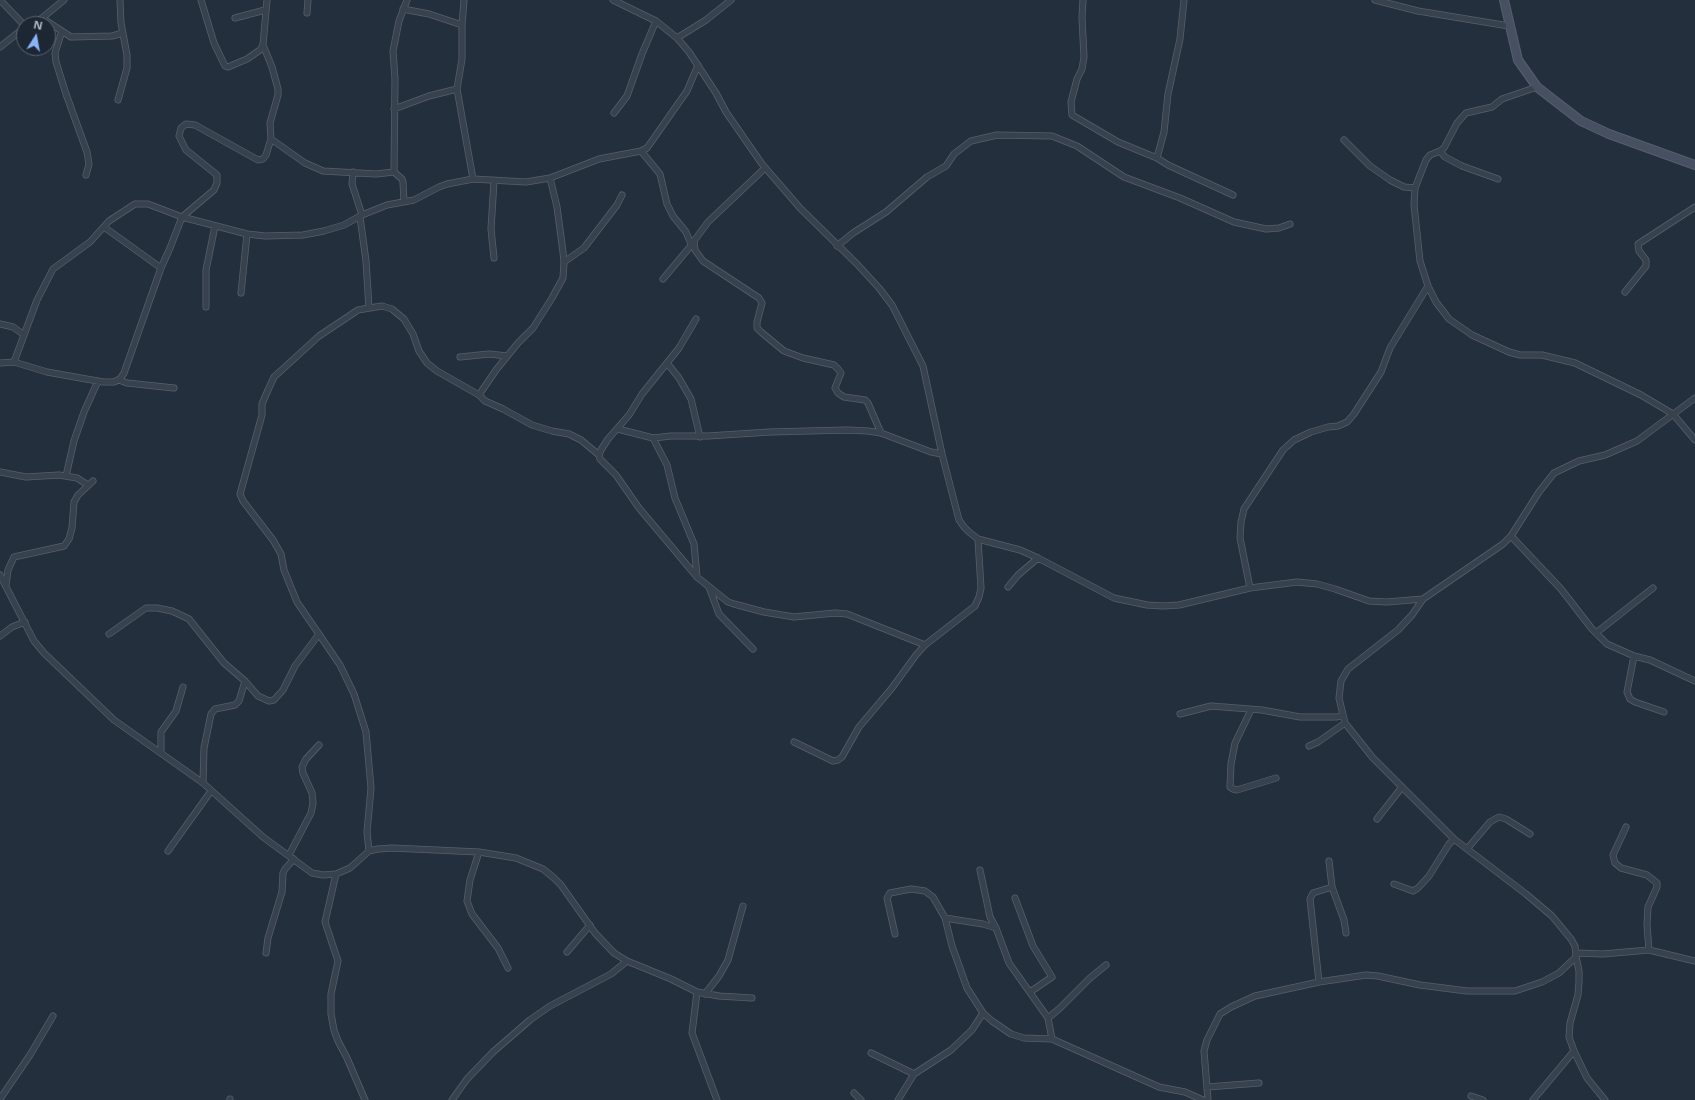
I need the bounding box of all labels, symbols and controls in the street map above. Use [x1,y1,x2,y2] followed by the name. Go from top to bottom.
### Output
[16,16,56,56] north arrow
[32,16,44,33] text: N

